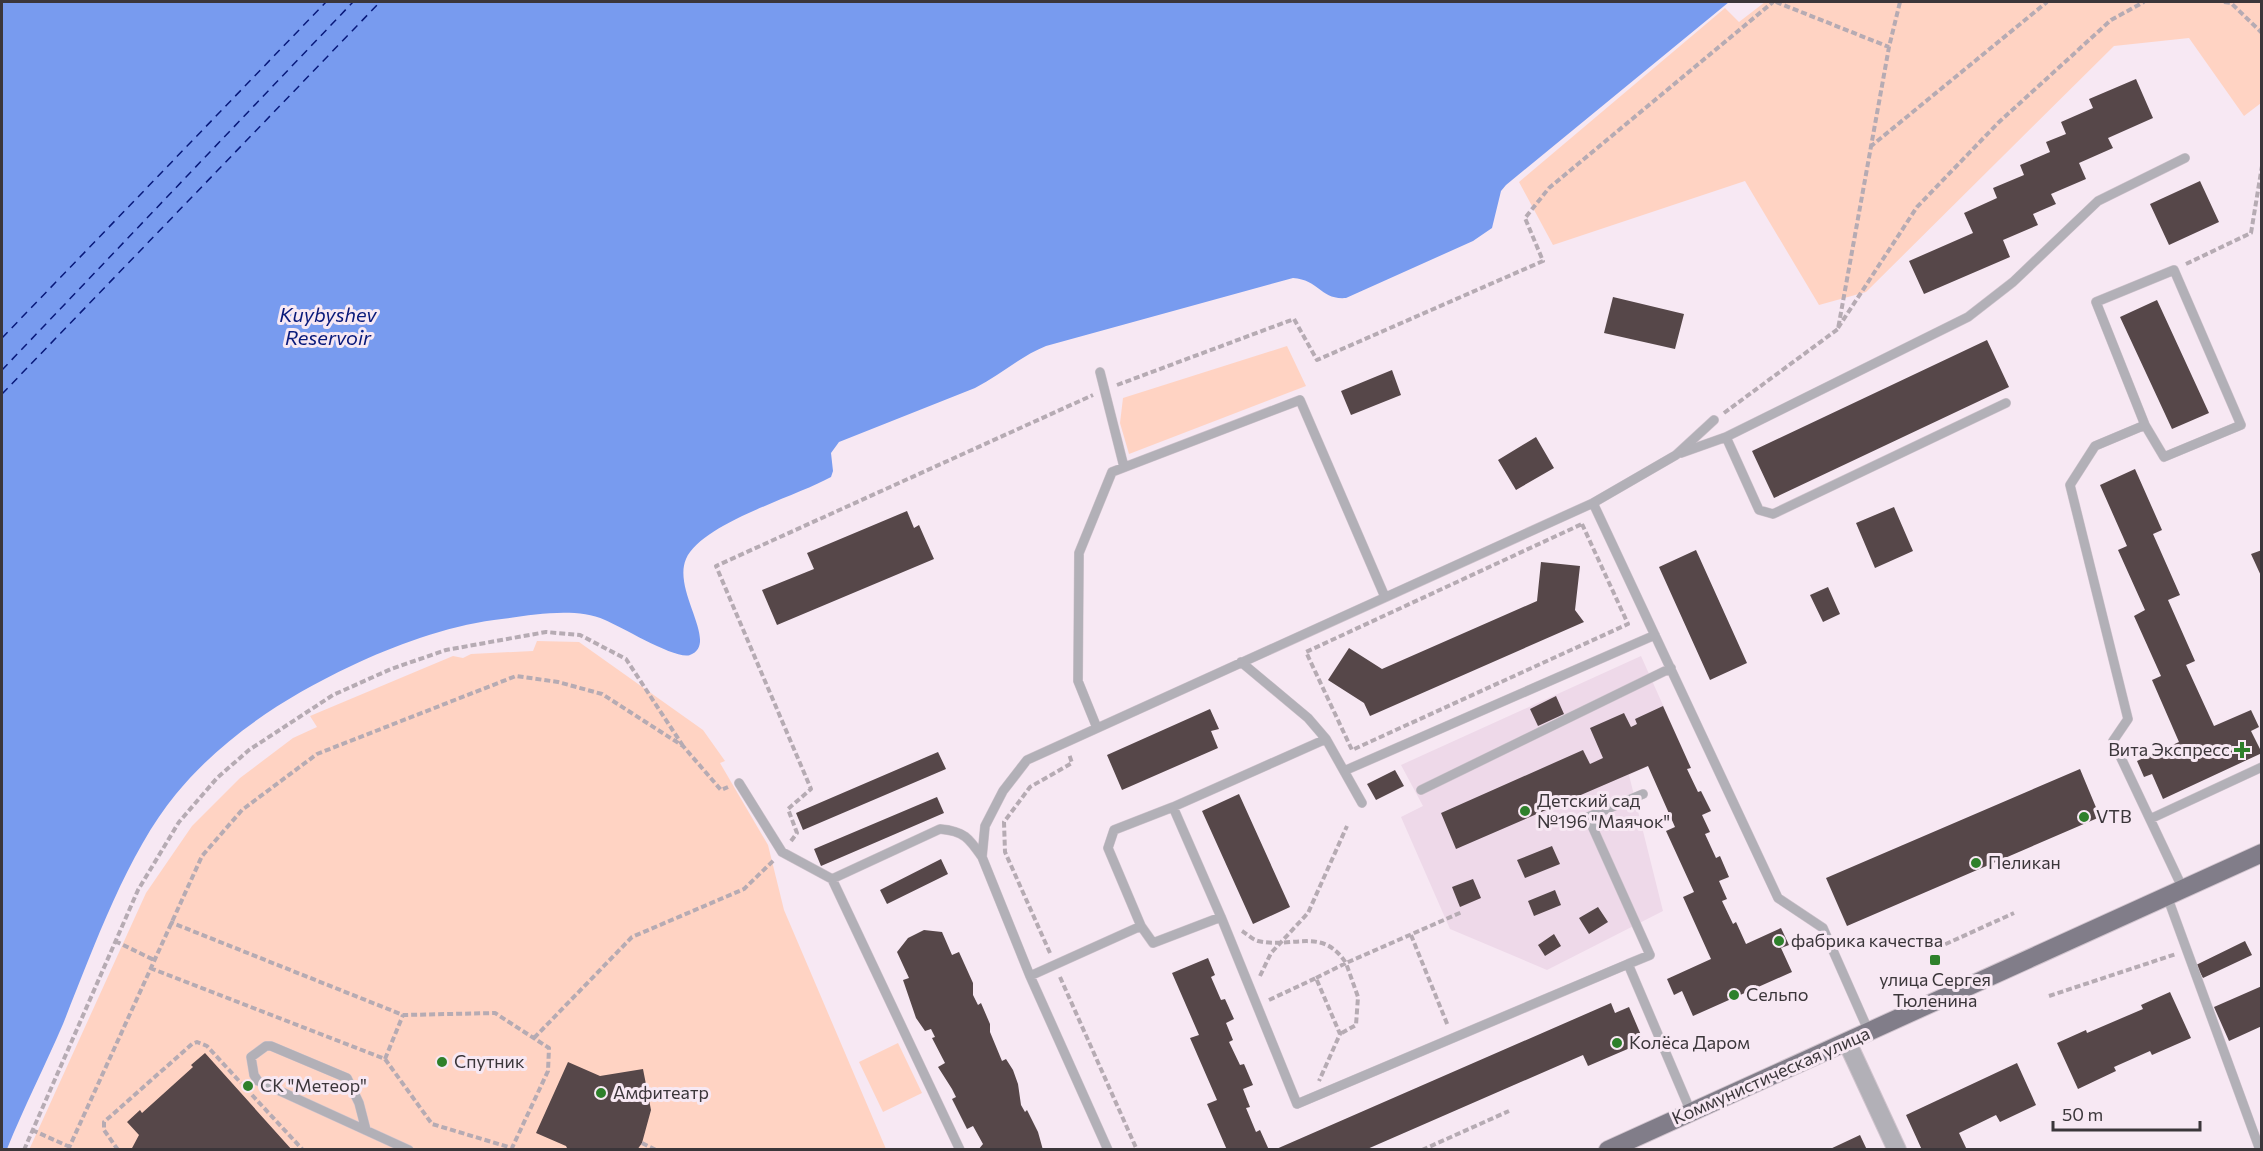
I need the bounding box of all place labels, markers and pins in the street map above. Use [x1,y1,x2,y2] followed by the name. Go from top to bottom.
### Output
[2108,738,2230,760] place label: Вита Экспресс
[2235,743,2249,757] marker: Вита Экспресс
[1537,789,1670,832] place label: Детский сад №196 "Маячок"
[1518,804,1532,818] marker: Детский сад №196 "Маячок"
[2096,805,2132,827] place label: VTB
[2077,810,2091,824] marker: VTB
[1988,851,2061,873] place label: Пеликан
[1969,856,1983,870] marker: Пеликан
[1791,929,1943,951] place label: фабрика качества
[1772,934,1786,948] marker: фабрика качества
[1928,953,1942,967] marker: улица Сергея Тюленина
[1879,968,1991,1011] place label: улица Сергея Тюленина
[1746,983,1808,1005] place label: Сельпо
[1727,988,1741,1002] marker: Сельпо
[1629,1031,1750,1053] place label: Колёса Даром
[1610,1036,1624,1050] marker: Колёса Даром
[454,1050,525,1072] place label: Спутник
[435,1055,449,1069] marker: Спутник
[260,1074,367,1096] place label: СК "Метеор"
[241,1079,255,1093] marker: СК "Метеор"
[613,1081,709,1103] place label: Амфитеатр
[594,1086,608,1100] marker: Амфитеатр

